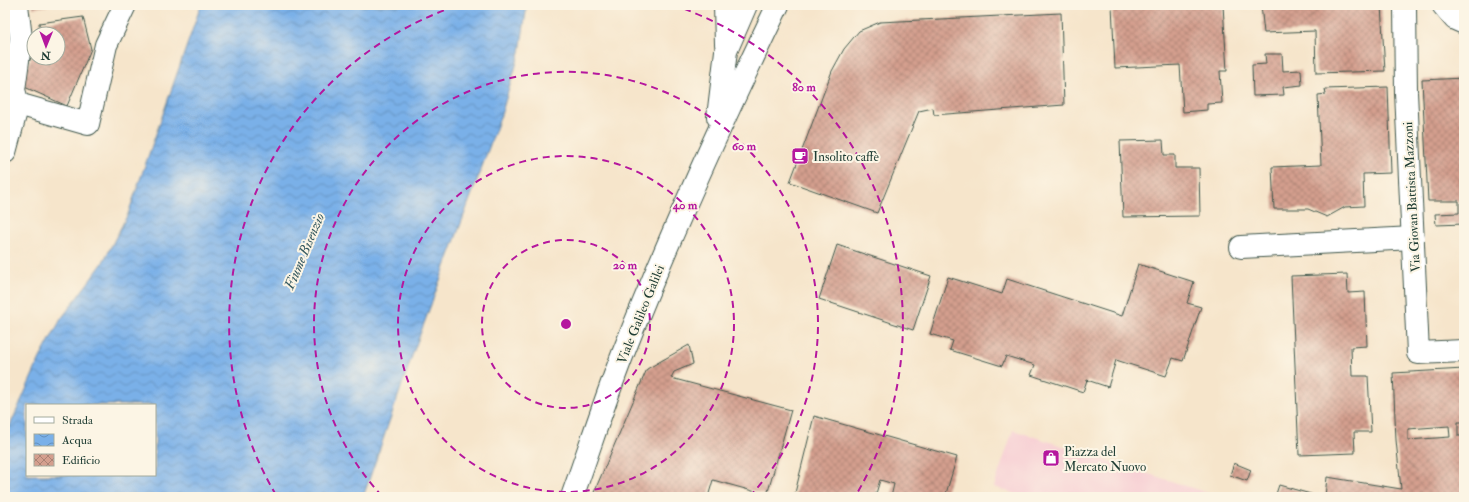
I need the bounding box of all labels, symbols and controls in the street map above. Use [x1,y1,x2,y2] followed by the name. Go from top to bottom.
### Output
[26,26,66,66] north arrow
[40,49,52,62] text: N
[792,80,816,95] text: 80 m
[1400,121,1424,273] street label: Via Giovan Battista Mazzoni
[732,139,757,154] text: 60 m
[790,146,810,166] cafe icon: Insolito caffè
[813,149,879,165] place label: Insolito caffè
[672,198,698,213] text: 40 m
[280,211,328,293] water label: Fiume Bisenzio
[613,258,638,273] text: 20 m
[614,262,668,366] street label: Viale Galileo Galilei
[559,317,573,331] centre of rings
[26,404,156,476] legend
[62,413,94,428] text: Strada
[61,433,93,448] text: Acqua
[1064,444,1146,475] place label: Piazza del Mercato Nuovo
[1041,448,1061,468] shop icon: Piazza del Mercato Nuovo
[62,453,100,468] text: Edificio

